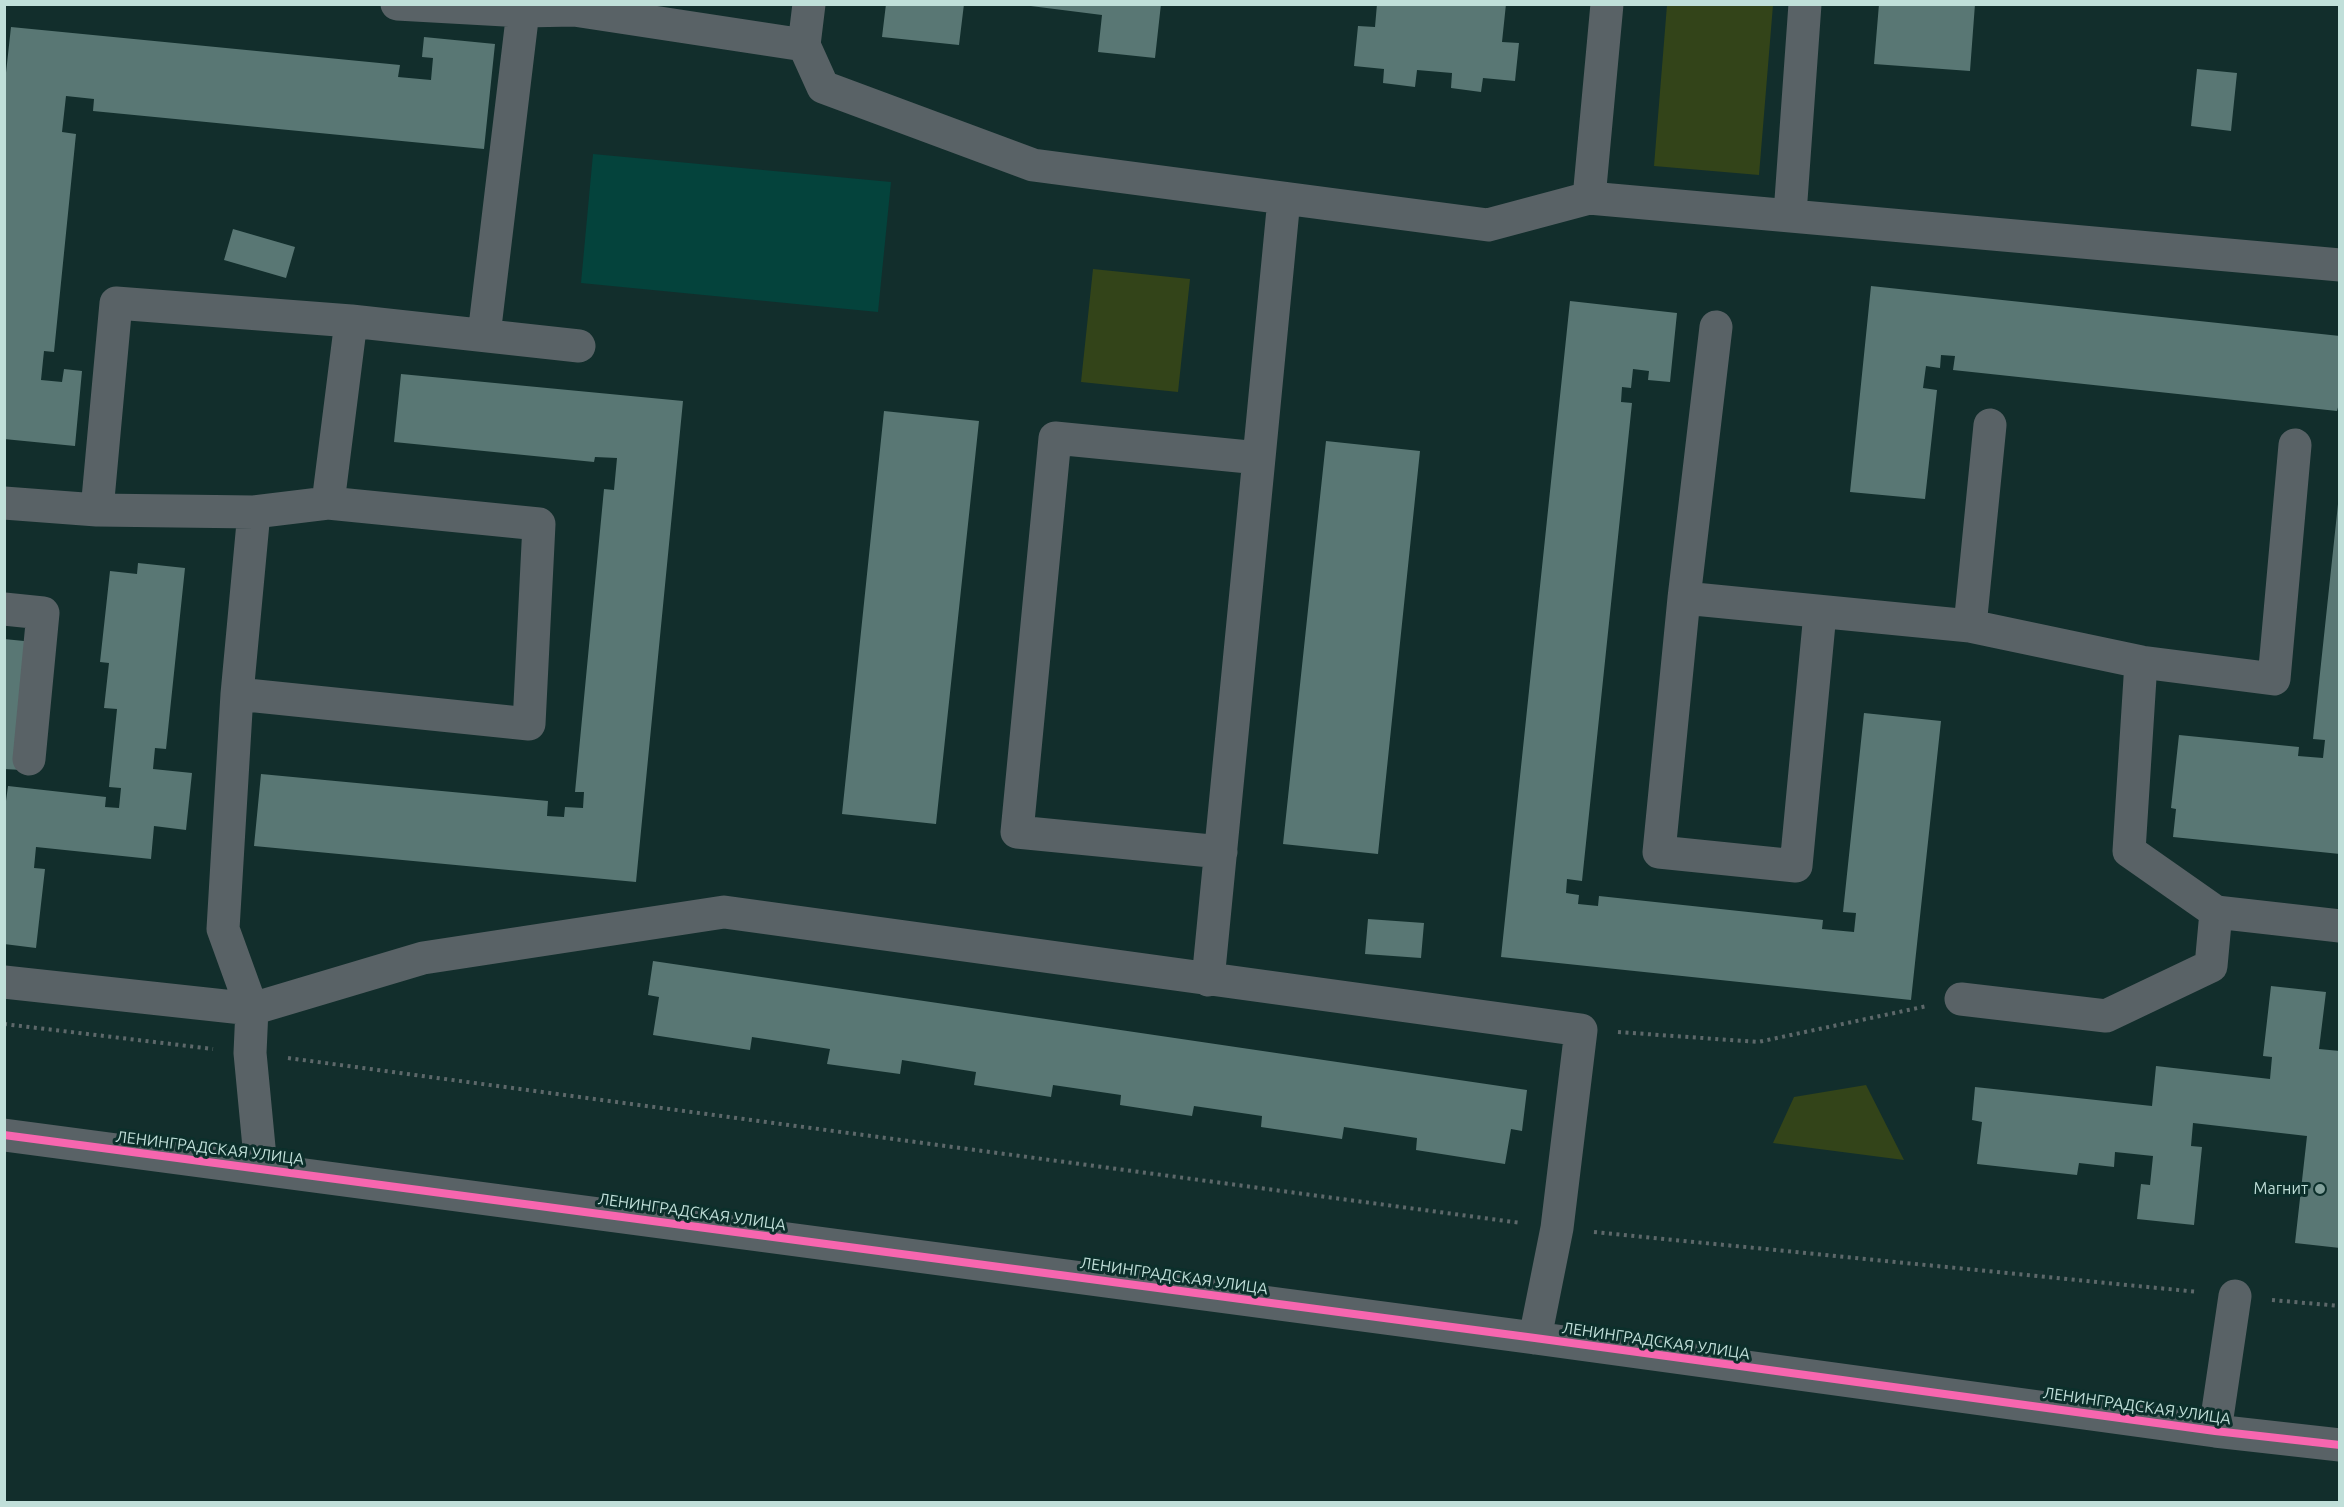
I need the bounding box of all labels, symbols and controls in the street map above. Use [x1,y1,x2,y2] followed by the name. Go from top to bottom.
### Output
[115,1127,305,1169] street label: ЛЕНИНГРАДСКАЯ УЛИЦА
[2254,1179,2308,1199] place label: Магнит
[2313,1182,2327,1196] marker: Магнит
[597,1189,787,1235] street label: ЛЕНИНГРАДСКАЯ УЛИЦА
[1079,1253,1269,1299] street label: ЛЕНИНГРАДСКАЯ УЛИЦА
[1561,1318,1751,1364] street label: ЛЕНИНГРАДСКАЯ УЛИЦА
[2042,1383,2232,1429] street label: ЛЕНИНГРАДСКАЯ УЛИЦА

